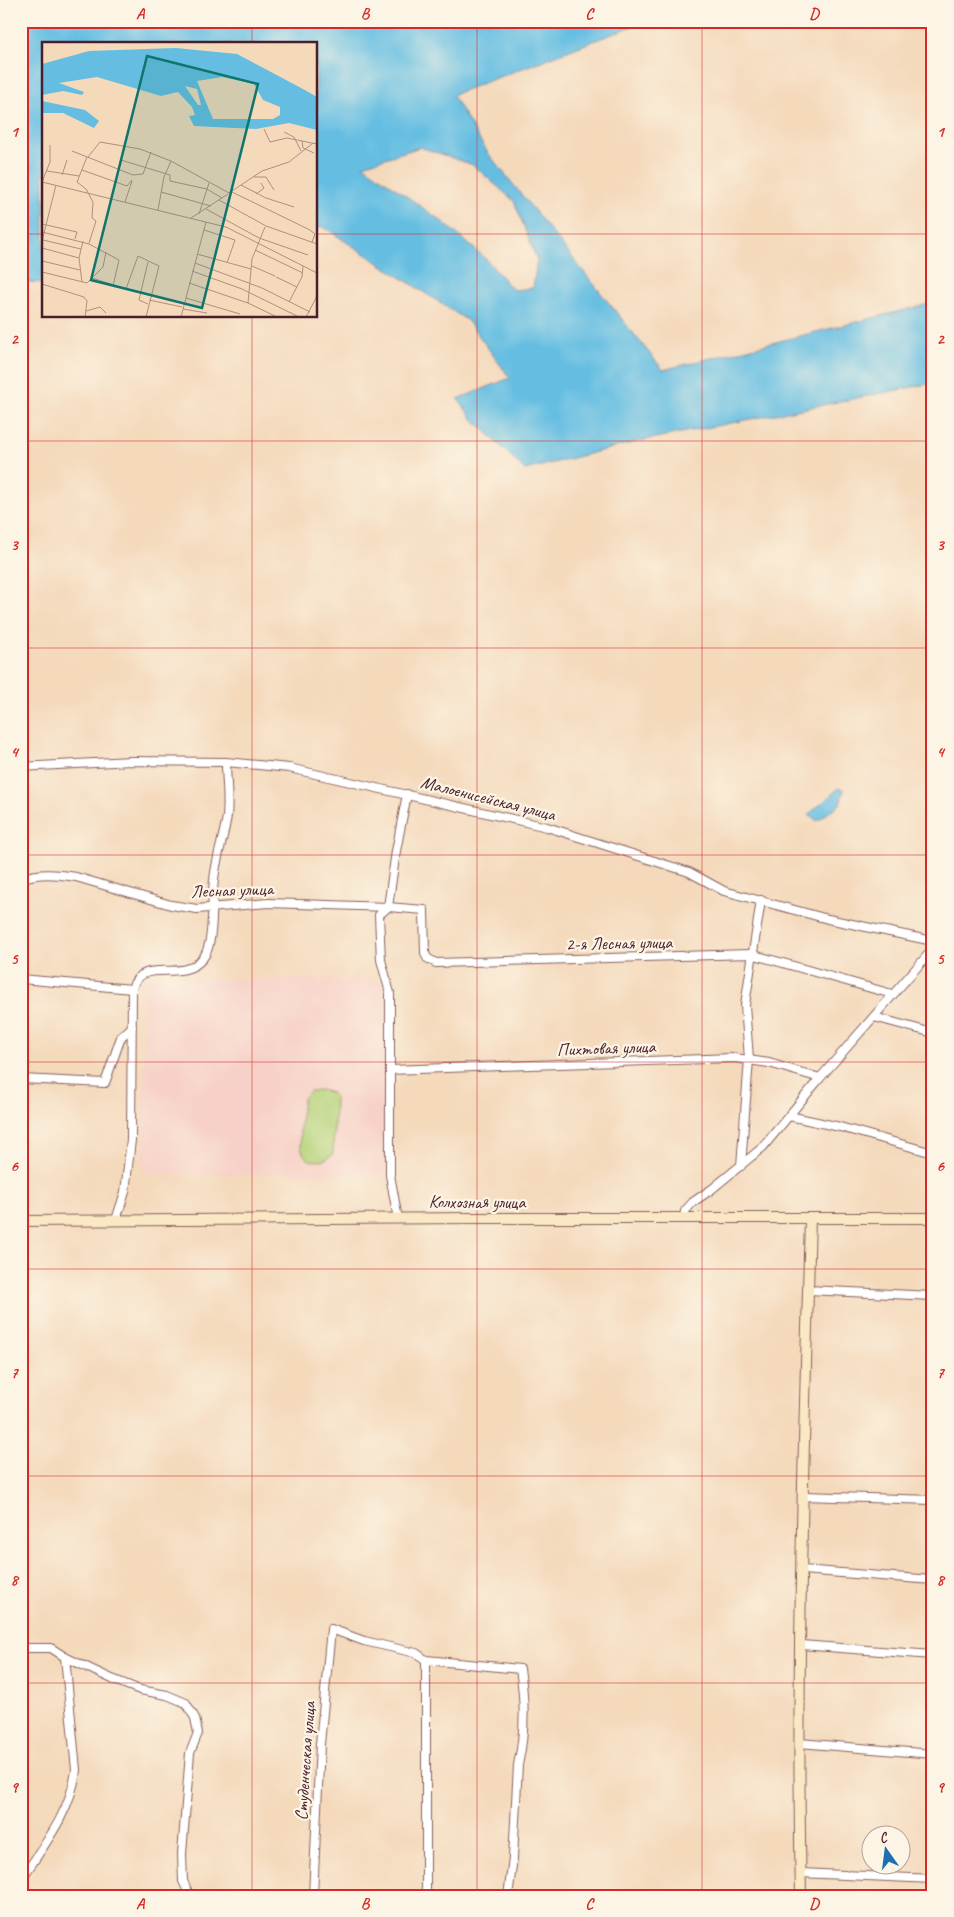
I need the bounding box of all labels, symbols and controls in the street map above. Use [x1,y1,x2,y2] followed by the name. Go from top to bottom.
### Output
[136,4,146,24] text: A
[361,4,371,24] text: B
[585,4,595,24] text: C
[809,4,820,24] text: D
[42,42,318,318] inset map
[10,122,19,142] text: 1
[936,122,945,142] text: 1
[10,329,19,349] text: 2
[936,329,945,349] text: 2
[10,535,19,555] text: 3
[936,535,945,555] text: 3
[10,742,19,762] text: 4
[936,742,945,762] text: 4
[418,771,559,826] street label: Малоенисейская улица
[190,878,275,902] street label: Лесная улица
[565,931,674,955] street label: 2-я Лесная улица
[11,949,20,969] text: 5
[937,949,946,969] text: 5
[556,1035,657,1061] street label: Пихтовая улица
[10,1156,19,1176] text: 6
[936,1156,945,1176] text: 6
[429,1191,526,1213] street label: Колхозная улица
[10,1363,19,1383] text: 7
[936,1363,945,1383] text: 7
[10,1570,19,1590] text: 8
[936,1570,945,1590] text: 8
[290,1699,320,1821] street label: Студенческая улица
[10,1777,19,1797] text: 9
[936,1777,945,1797] text: 9
[862,1824,912,1874] north arrow
[878,1828,890,1847] text: С
[136,1894,146,1914] text: A
[361,1894,371,1914] text: B
[585,1894,595,1914] text: C
[809,1894,820,1914] text: D

